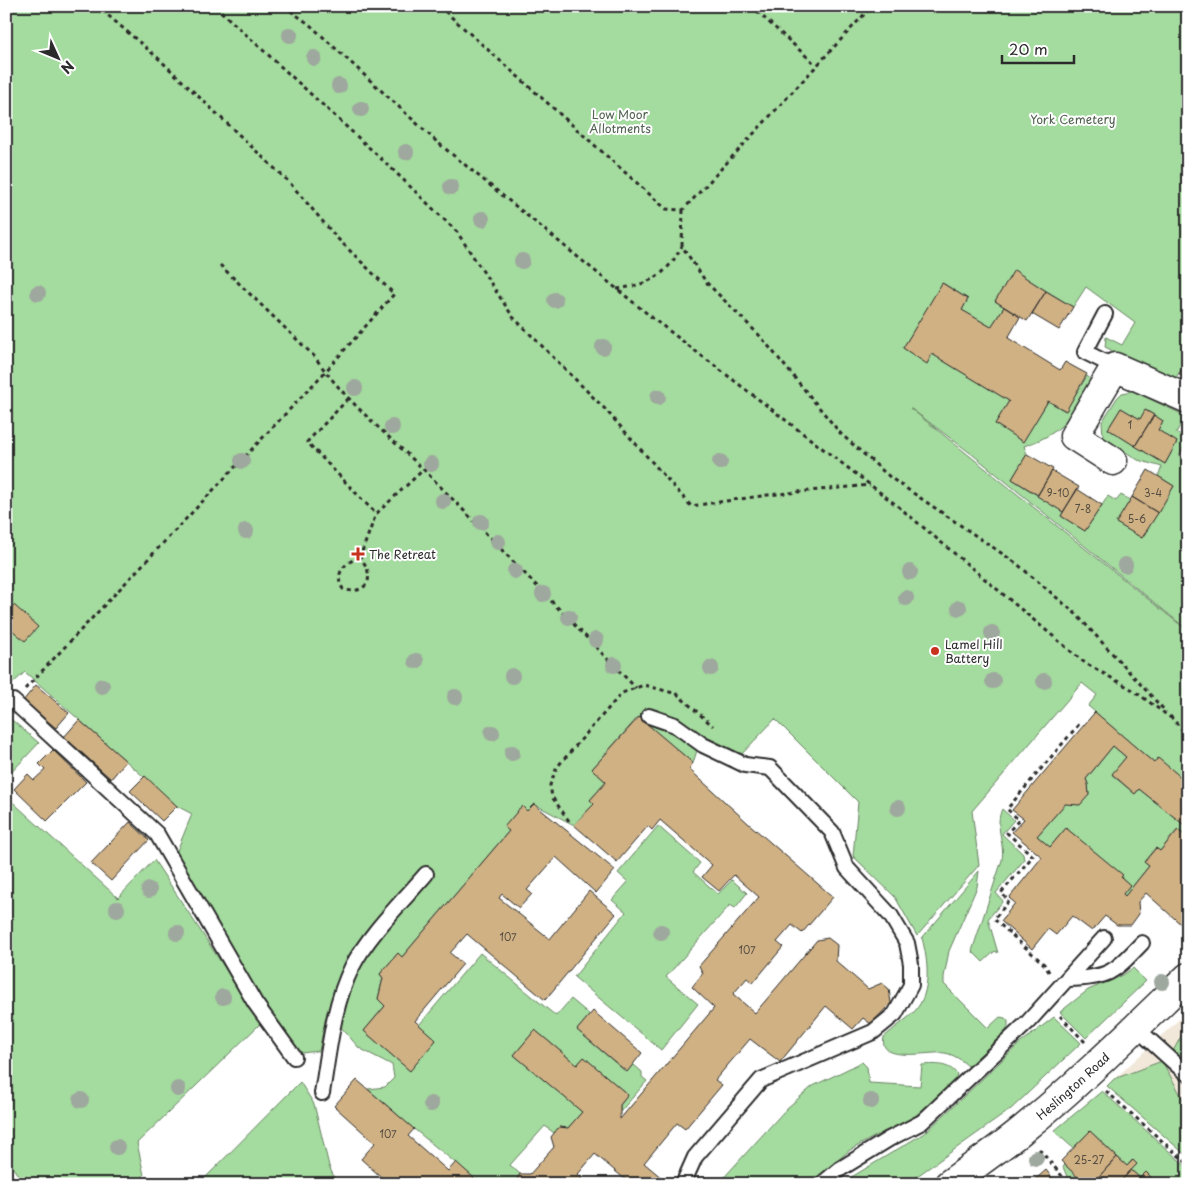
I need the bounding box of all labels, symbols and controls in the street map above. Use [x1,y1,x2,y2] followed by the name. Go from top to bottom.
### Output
[32,32,82,82] north arrow
[1002,32,1074,64] scale bar
[1009,37,1048,60] text: 20 m
[56,56,79,79] text: N
[589,105,651,137] park label: Low Moor Allotments
[1030,110,1116,128] park label: York Cemetery
[1128,417,1132,432] house number: 1
[1047,485,1069,500] house number: 9-10
[1144,485,1162,500] house number: 3-4
[1075,501,1091,516] house number: 7-8
[1128,511,1146,526] house number: 5-6
[369,545,436,563] place label: The Retreat
[351,547,365,561] marker: The Retreat
[945,635,1003,667] place label: Lamel Hill Battery
[929,645,941,657] marker: Lamel Hill Battery
[499,929,517,944] house number: 107
[738,942,756,957] house number: 107
[1032,1048,1113,1124] street label: Heslington Road
[379,1126,397,1141] house number: 107
[1074,1152,1104,1167] house number: 25-27

